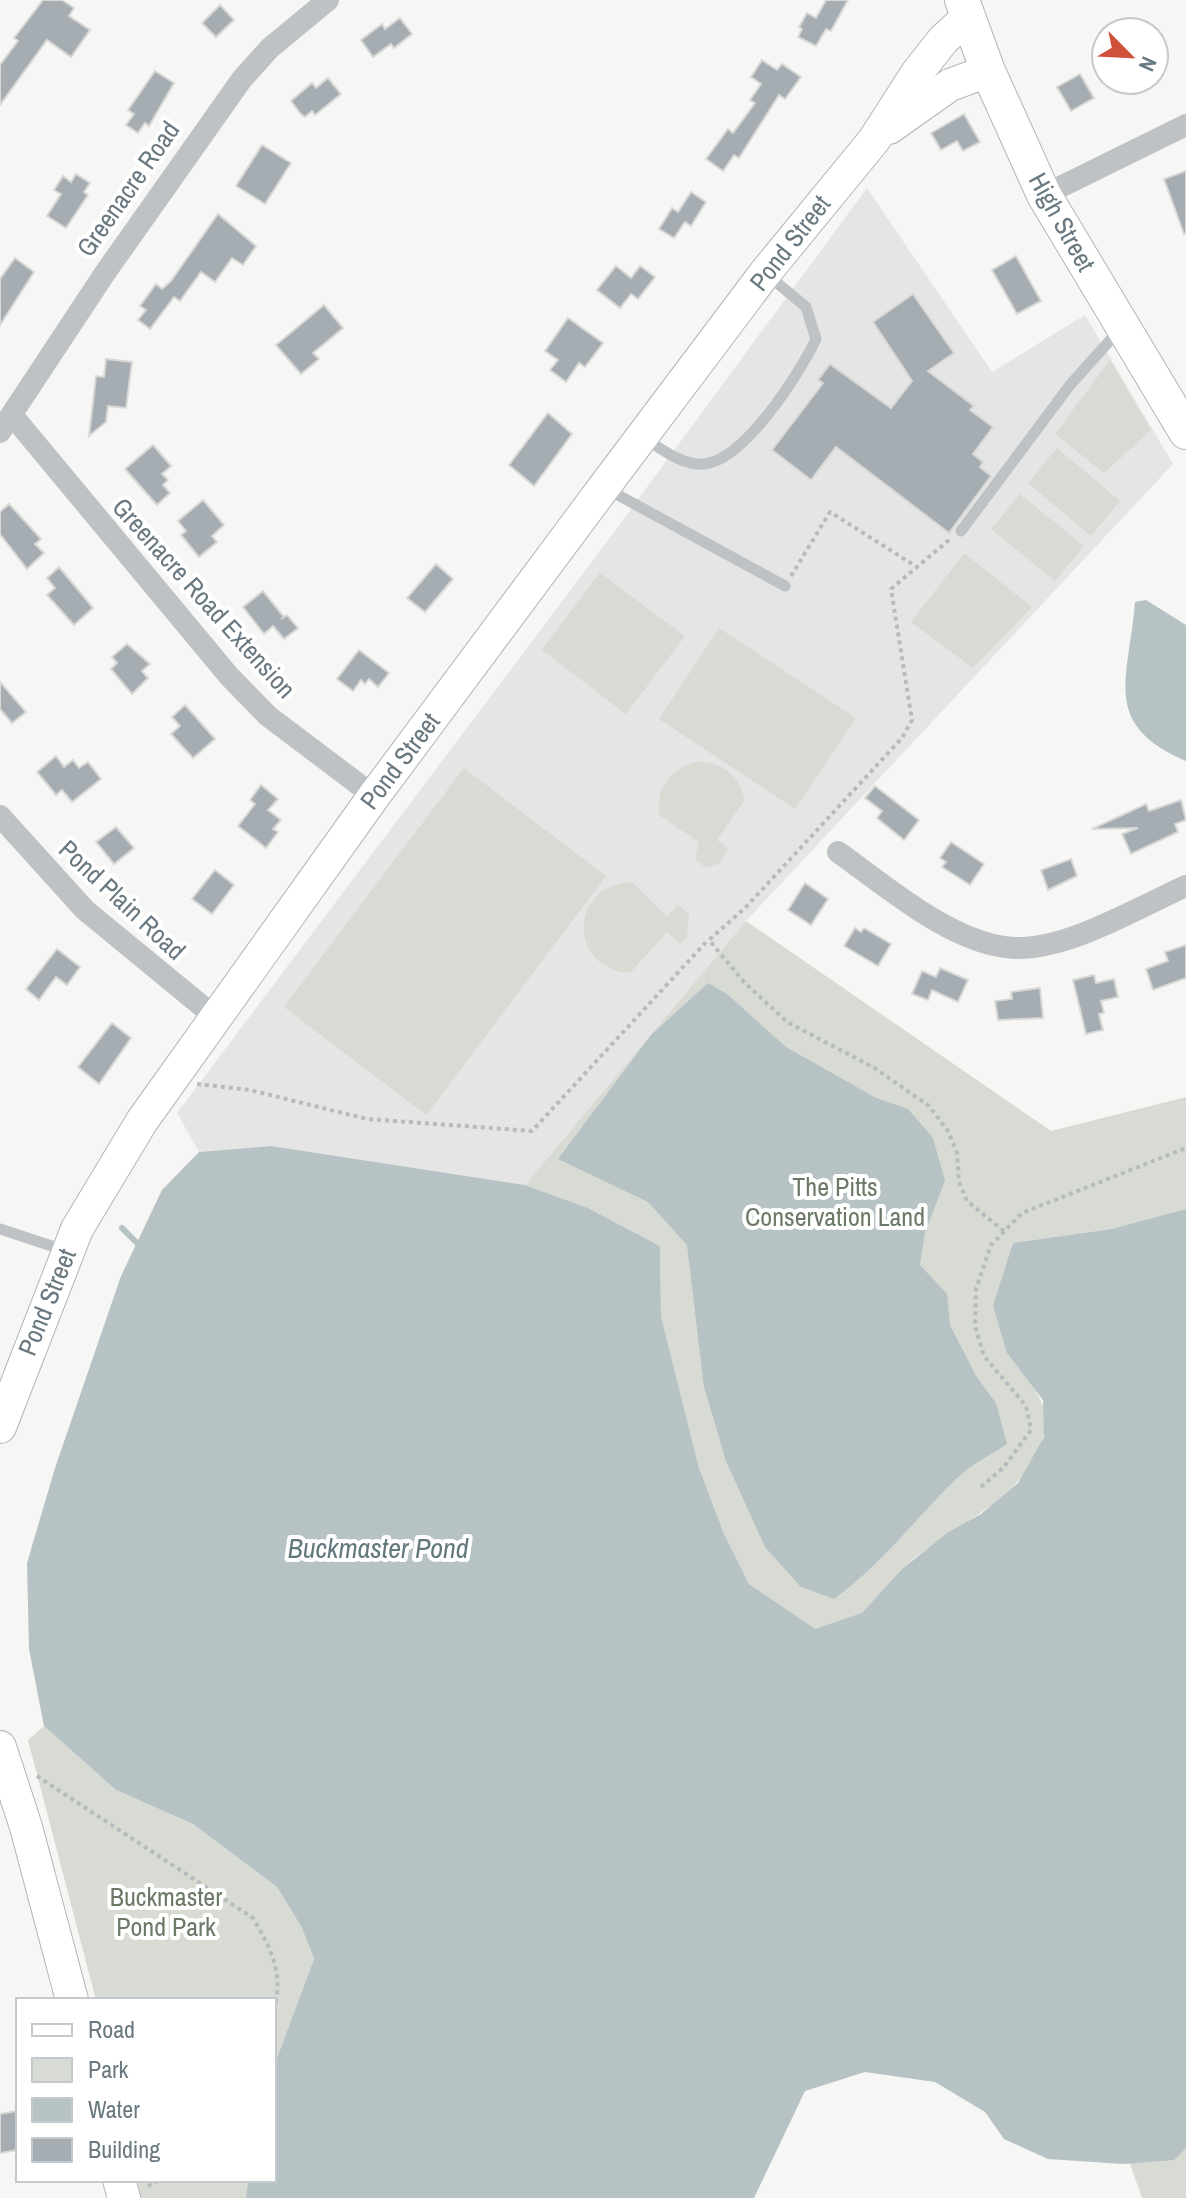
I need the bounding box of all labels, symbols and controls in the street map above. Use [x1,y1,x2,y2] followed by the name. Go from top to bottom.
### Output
[1090,16,1170,96] north arrow
[1132,52,1165,76] text: N
[68,114,187,263] street label: Greenacre Road
[1021,166,1104,277] street label: High Street
[741,187,838,298] street label: Pond Street
[105,490,304,705] street label: Greenacre Road Extension
[352,705,448,816] street label: Pond Street
[51,832,193,967] street label: Pond Plain Road
[745,1169,925,1234] park label: The Pitts Conservation Land
[9,1243,84,1361] street label: Pond Street
[287,1529,469,1567] water label: Buckmaster Pond
[110,1879,222,1944] park label: Buckmaster Pond Park
[16,1998,276,2182] legend
[88,2013,135,2045] text: Road
[88,2053,129,2085] text: Park
[88,2093,140,2125] text: Water
[88,2133,160,2165] text: Building

